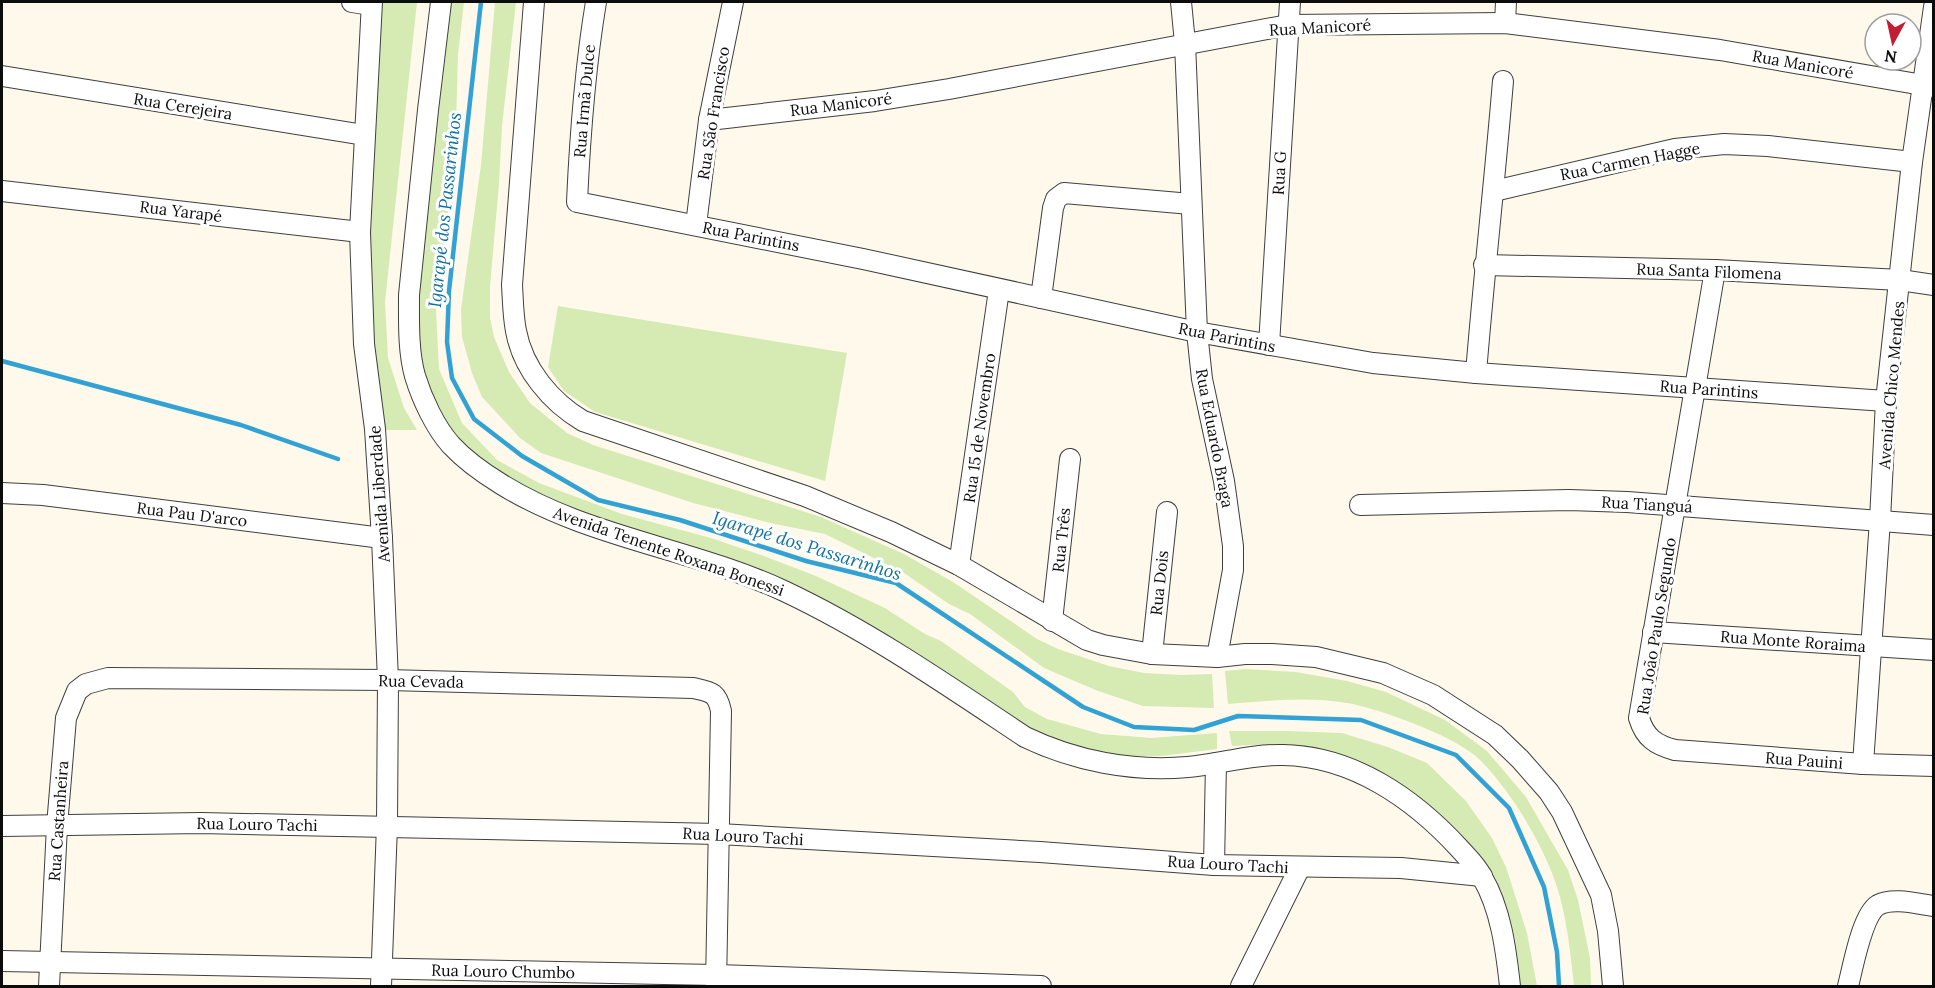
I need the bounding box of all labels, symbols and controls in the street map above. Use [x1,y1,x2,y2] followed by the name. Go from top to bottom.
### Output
[1863,12,1923,72] north arrow
[1268,14,1372,40] street label: Rua Manicoré
[569,43,599,159] street label: Rua Irmã Dulce
[693,45,733,181] street label: Rua São Francisco
[1751,45,1856,83] street label: Rua Manicoré
[1883,46,1898,68] text: N
[132,88,234,124] street label: Rua Cerejeira
[789,88,893,120] street label: Rua Manicoré
[423,111,466,309] water label: Igarapé dos Passarinhos
[1558,138,1702,184] street label: Rua Carmen Hagge
[1268,150,1290,196] street label: Rua G
[139,196,224,226] street label: Rua Yarapé
[701,217,801,255] street label: Rua Parintins
[1636,258,1782,284] street label: Rua Santa Filomena
[1874,300,1908,471] street label: Avenida Chico Mendes
[1177,318,1277,356] street label: Rua Parintins
[959,352,999,504] street label: Rua 15 de Novembro
[1192,367,1238,509] street label: Rua Eduardo Braga
[1659,376,1759,402] street label: Rua Parintins
[364,425,394,564] street label: Avenida Liberdade
[1601,492,1693,516] street label: Rua Tianguá
[135,497,249,531] street label: Rua Pau D'arco
[550,502,787,600] street label: Avenida Tenente Roxana Bonessi
[710,506,904,585] water label: Igarapé dos Passarinhos
[1048,507,1074,573] street label: Rua Três
[1632,536,1680,716] street label: Rua João Paulo Segundo
[1146,550,1172,616] street label: Rua Dois
[1719,626,1867,656] street label: Rua Monte Roraima
[378,670,464,692] street label: Rua Cevada
[1764,747,1844,773] street label: Rua Pauini
[44,760,72,882] street label: Rua Castanheira
[196,813,318,835] street label: Rua Louro Tachi
[682,823,804,849] street label: Rua Louro Tachi
[1167,851,1289,877] street label: Rua Louro Tachi
[431,960,575,982] street label: Rua Louro Chumbo

